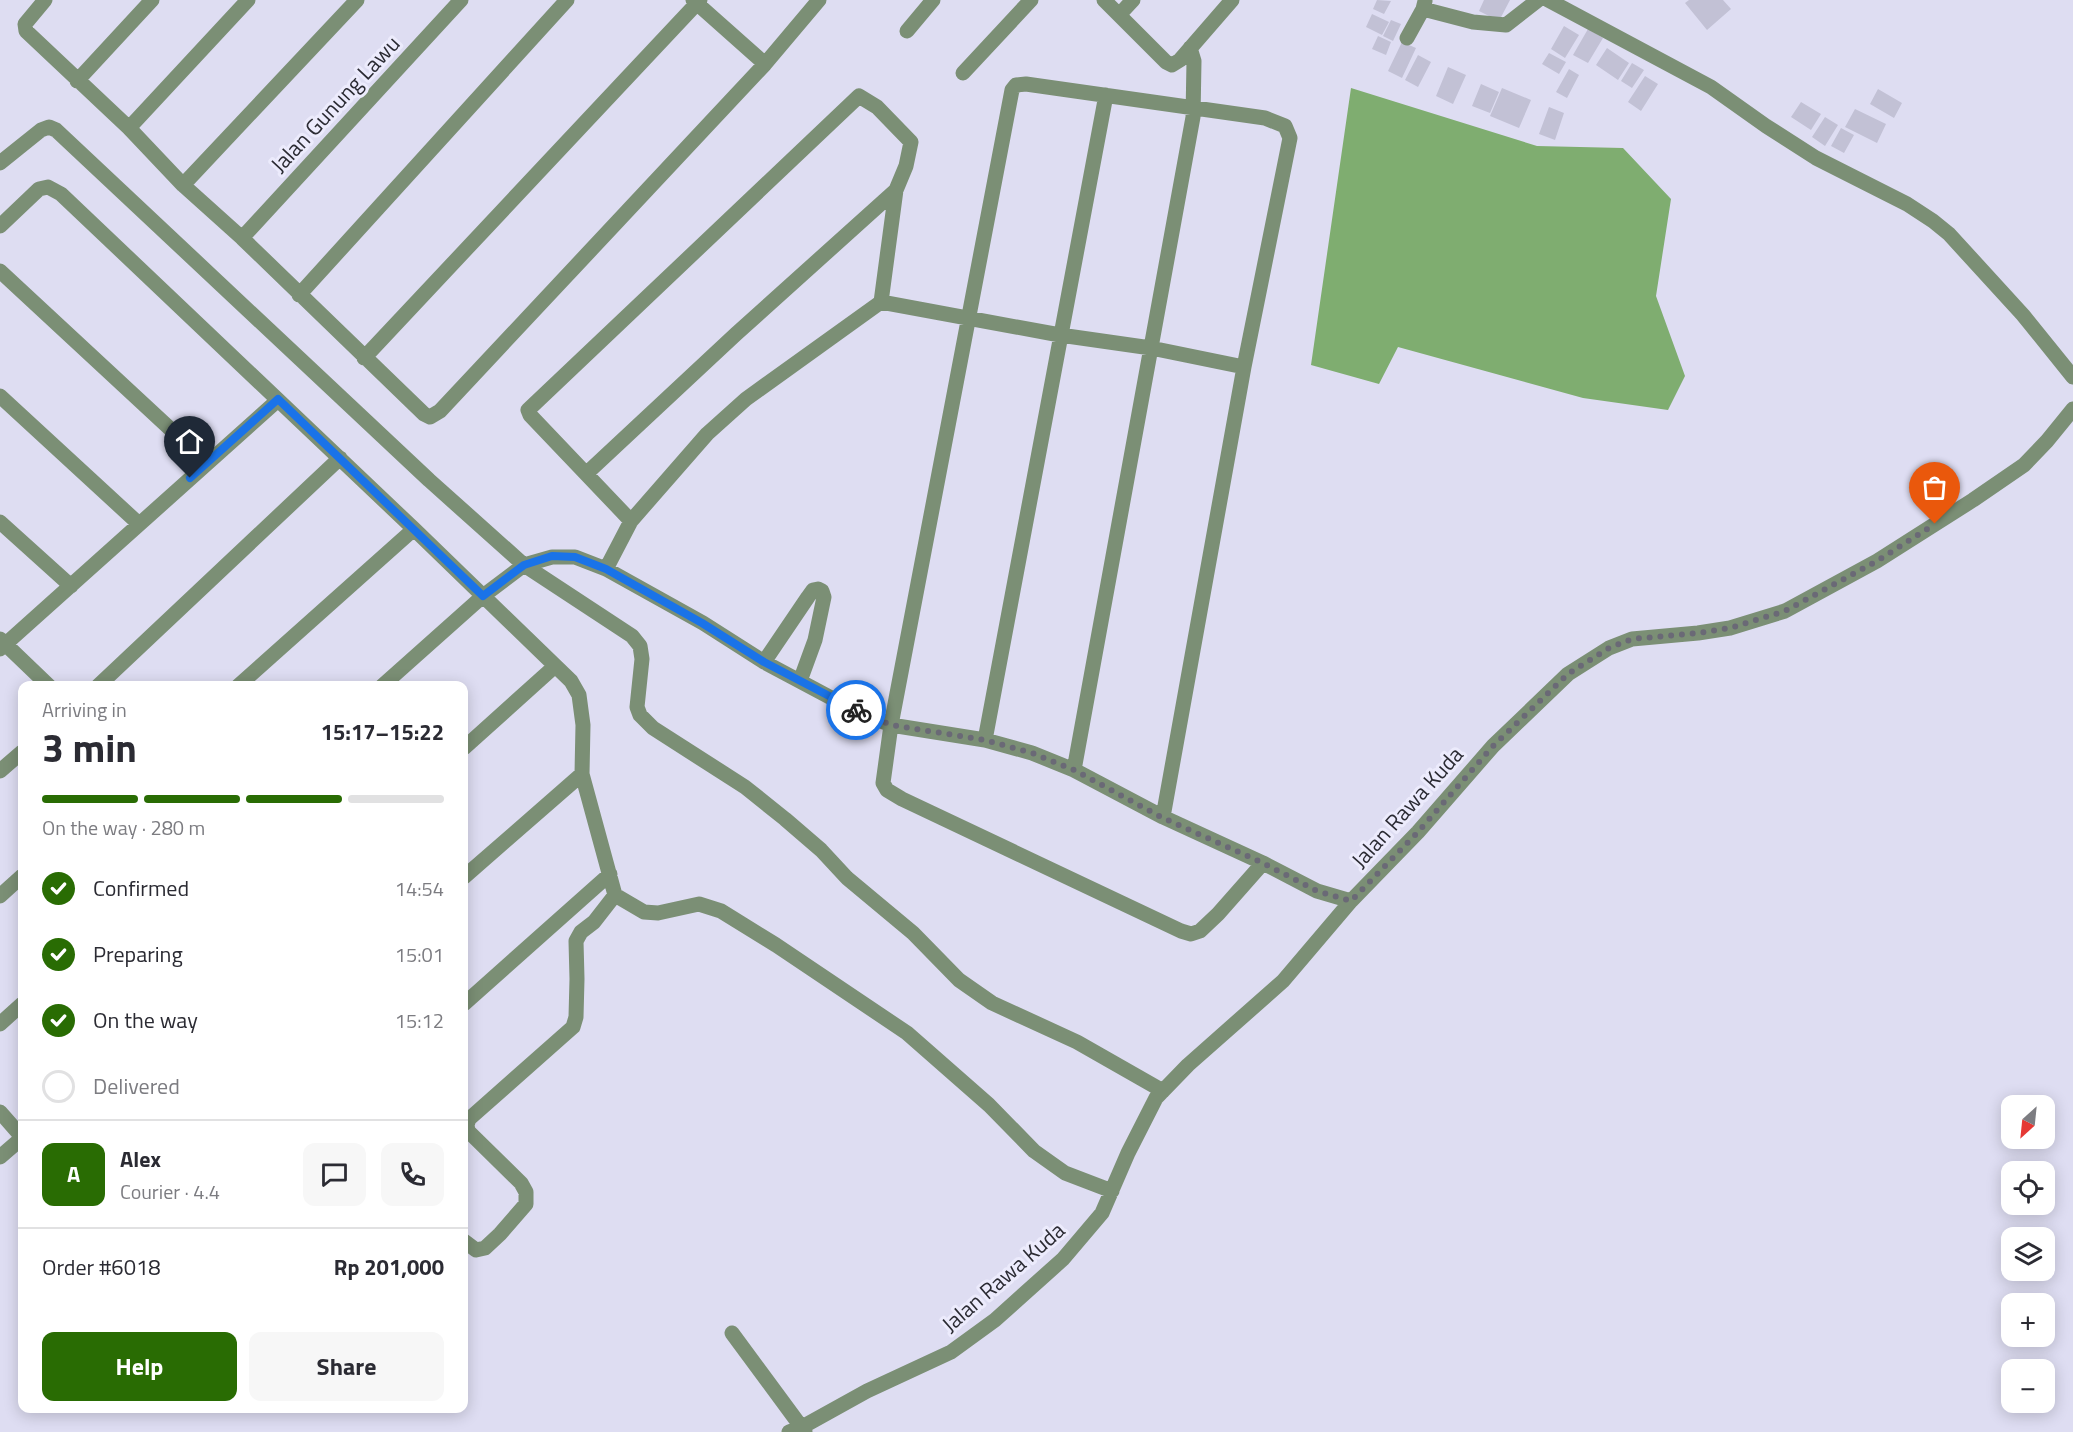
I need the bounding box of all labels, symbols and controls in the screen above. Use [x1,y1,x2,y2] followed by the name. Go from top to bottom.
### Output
[262,28,408,180] street label: Jalan Gunung Lawu
[164,416,215,478] pin
[173,425,206,458] icon: home
[1909,462,1960,524] pin
[1918,471,1951,504] icon: bag
[826,680,886,740] courier
[42,694,127,725] text: Arriving in
[840,694,873,727] icon: bike
[321,715,444,749] text: 15:17–15:22
[42,718,137,777] text: 3 min
[1343,738,1471,876] street label: Jalan Rawa Kuda
[42,812,205,843] text: On the way · 280 m
[93,871,189,905] text: Confirmed
[42,872,75,905] icon: check
[395,873,444,904] text: 14:54
[93,937,183,971] text: Preparing
[42,938,75,971] icon: check
[395,939,444,970] text: 15:01
[93,1003,198,1037] text: On the way
[42,1004,75,1037] icon: check
[395,1005,444,1036] text: 15:12
[93,1069,180,1103] text: Delivered
[2001,1095,2055,1149] north arrow
[2001,1095,2055,1413] map controls
[120,1142,161,1176] text: Alex
[303,1143,366,1206] button: chat
[381,1143,444,1206] button: phone
[67,1157,80,1191] text: A
[2001,1161,2055,1215] button: locate
[120,1176,220,1207] text: Courier · 4.4
[934,1214,1072,1340] street label: Jalan Rawa Kuda
[2001,1227,2055,1281] button: layers
[42,1250,161,1284] text: Order #6018
[334,1250,444,1284] text: Rp 201,000
[2001,1293,2055,1347] button: +
[42,1332,237,1401] button: Help
[249,1332,444,1401] button: Share
[2001,1359,2055,1413] button: −

